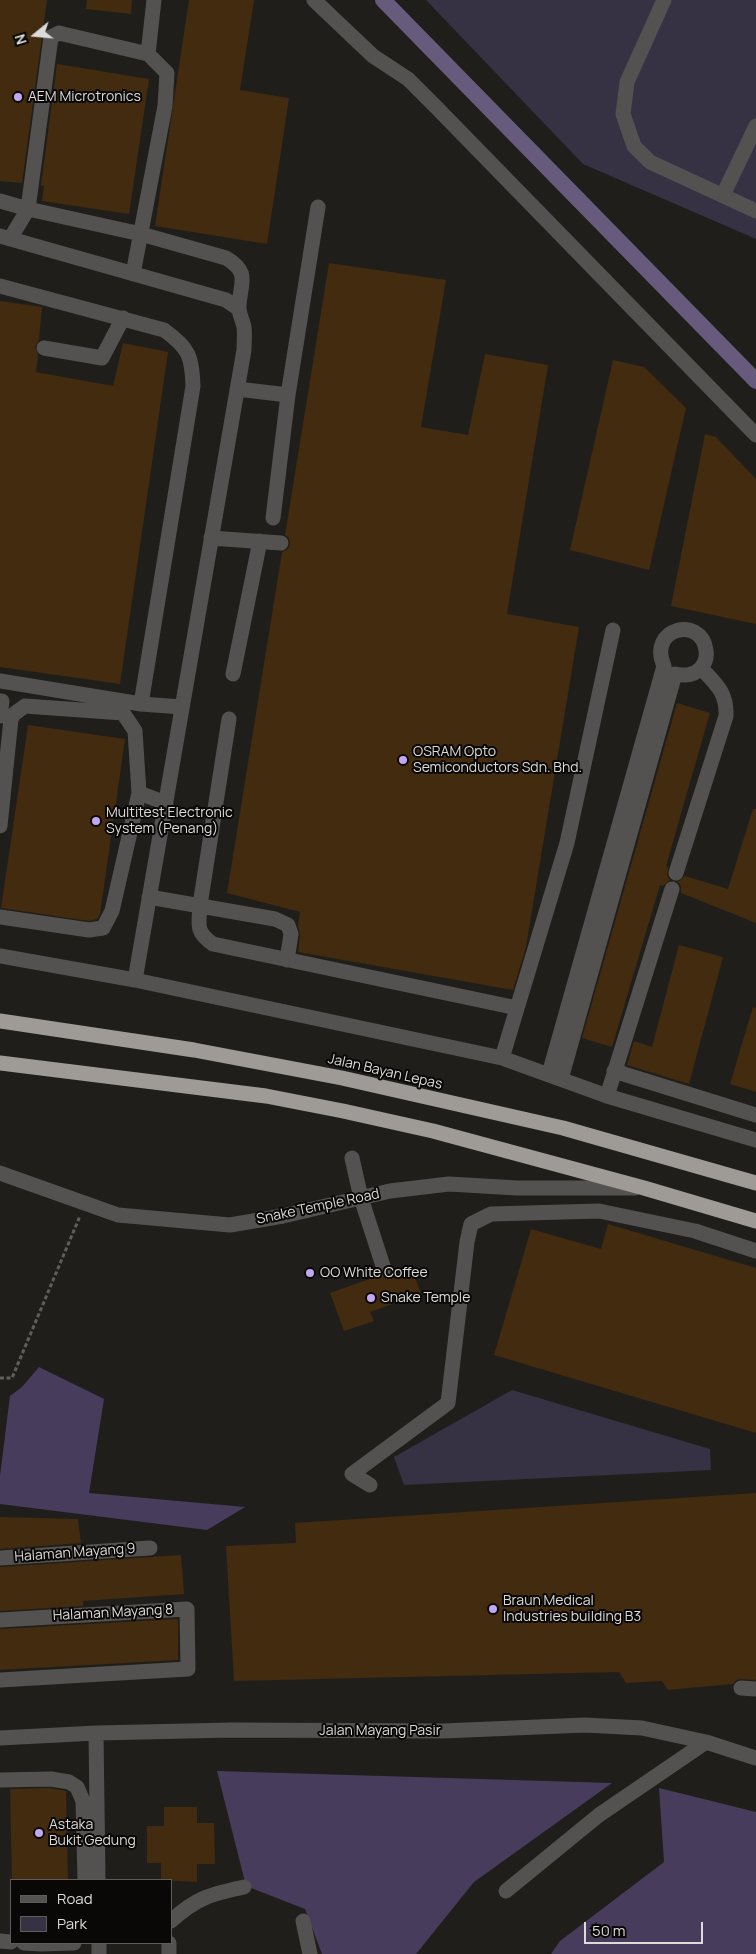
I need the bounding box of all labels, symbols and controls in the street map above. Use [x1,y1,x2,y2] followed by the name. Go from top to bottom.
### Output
[10,10,60,60] north arrow
[10,32,31,47] text: N
[28,89,141,105] place label: AEM Microtronics
[12,91,24,103] marker: AEM Microtronics
[413,744,582,776] place label: OSRAM Opto Semiconductors Sdn. Bhd.
[397,754,409,766] marker: OSRAM Opto Semiconductors Sdn. Bhd.
[106,805,233,838] place label: Multitest Electronic System (Penang)
[90,815,102,827] marker: Multitest Electronic System (Penang)
[326,1051,444,1093] street label: Jalan Bayan Lepas
[255,1186,381,1228] street label: Snake Temple Road
[320,1265,428,1281] place label: OO White Coffee
[304,1267,316,1279] marker: OO White Coffee
[381,1290,470,1306] place label: Snake Temple
[365,1292,377,1304] marker: Snake Temple
[14,1540,136,1566] street label: Halaman Mayang 9
[503,1593,641,1625] place label: Braun Medical Industries building B3
[52,1601,174,1625] street label: Halaman Mayang 8
[487,1603,499,1615] marker: Braun Medical Industries building B3
[319,1723,441,1739] street label: Jalan Mayang Pasir
[49,1817,136,1850] place label: Astaka Bukit Gedung
[33,1827,45,1839] marker: Astaka Bukit Gedung
[10,1879,172,1944] legend
[57,1888,93,1909] text: Road
[586,1912,705,1944] scale bar
[57,1913,87,1934] text: Park
[592,1920,626,1941] text: 50 m

